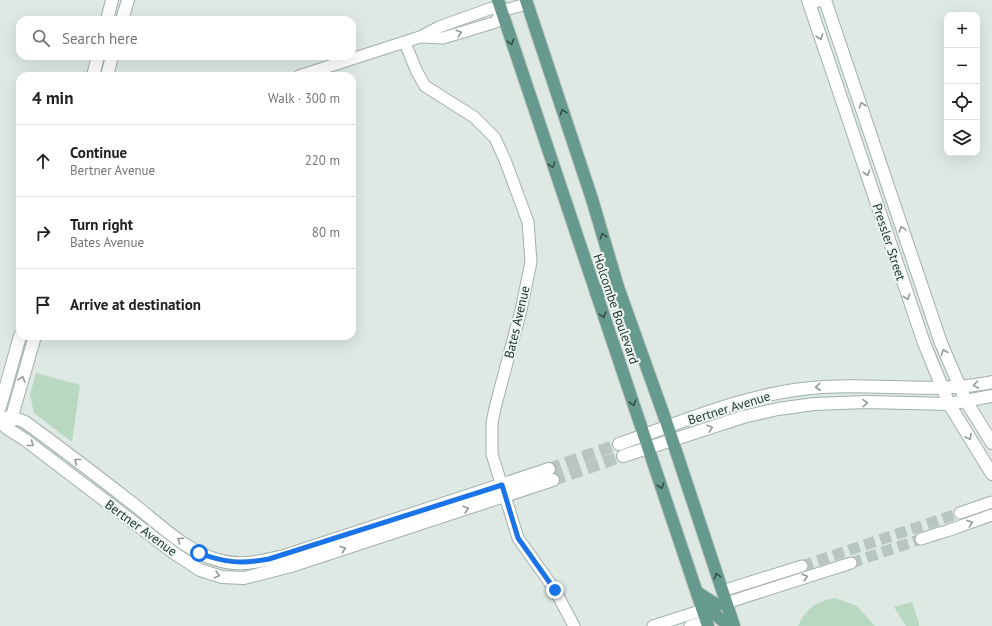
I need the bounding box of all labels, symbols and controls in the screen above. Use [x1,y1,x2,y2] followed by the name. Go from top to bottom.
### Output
[944,12,980,156] map controls
[944,12,980,48] button: +
[16,16,356,60] search box
[30,27,52,49] icon: search
[62,29,138,48] text: Search here
[455,29,462,38] one-way arrow
[815,33,824,40] one-way arrow
[507,38,515,45] one-way arrow
[944,48,980,84] button: −
[944,84,980,120] button: locate
[32,87,73,109] text: 4 min
[268,90,340,107] text: Walk · 300 m
[858,102,866,109] one-way arrow
[559,109,568,116] one-way arrow
[944,120,980,156] button: layers
[70,143,127,162] text: Continue
[32,150,54,172] icon: ahead
[305,152,340,169] text: 220 m
[70,162,155,179] text: Bertner Avenue
[548,162,556,169] one-way arrow
[862,170,870,177] one-way arrow
[869,201,910,283] street label: Pressler Street
[70,215,133,234] text: Turn right
[32,222,54,244] icon: right
[312,224,340,241] text: 80 m
[898,225,907,232] one-way arrow
[599,233,608,240] one-way arrow
[70,234,144,251] text: Bates Avenue
[589,252,643,366] street label: Holcombe Boulevard
[500,284,534,360] street label: Bates Avenue
[903,293,911,300] one-way arrow
[32,294,54,316] icon: arrive
[70,295,201,314] text: Arrive at destination
[599,311,607,318] one-way arrow
[941,348,949,355] one-way arrow
[18,376,26,382] one-way arrow
[973,380,979,389] one-way arrow
[815,383,821,392] one-way arrow
[686,387,772,429] street label: Bertner Avenue
[862,398,868,407] one-way arrow
[628,399,636,406] one-way arrow
[706,424,713,433] one-way arrow
[964,433,972,440] one-way arrow
[27,440,34,447] one-way arrow
[75,459,82,466] one-way arrow
[656,482,664,489] one-way arrow
[102,496,180,560] street label: Bertner Avenue
[462,505,469,514] one-way arrow
[966,519,973,527] one-way arrow
[178,538,185,545] one-way arrow
[190,544,208,562] route start
[339,546,346,554] one-way arrow
[213,570,220,579] one-way arrow
[713,572,722,579] one-way arrow
[801,573,808,582] one-way arrow
[546,581,564,599] route end

